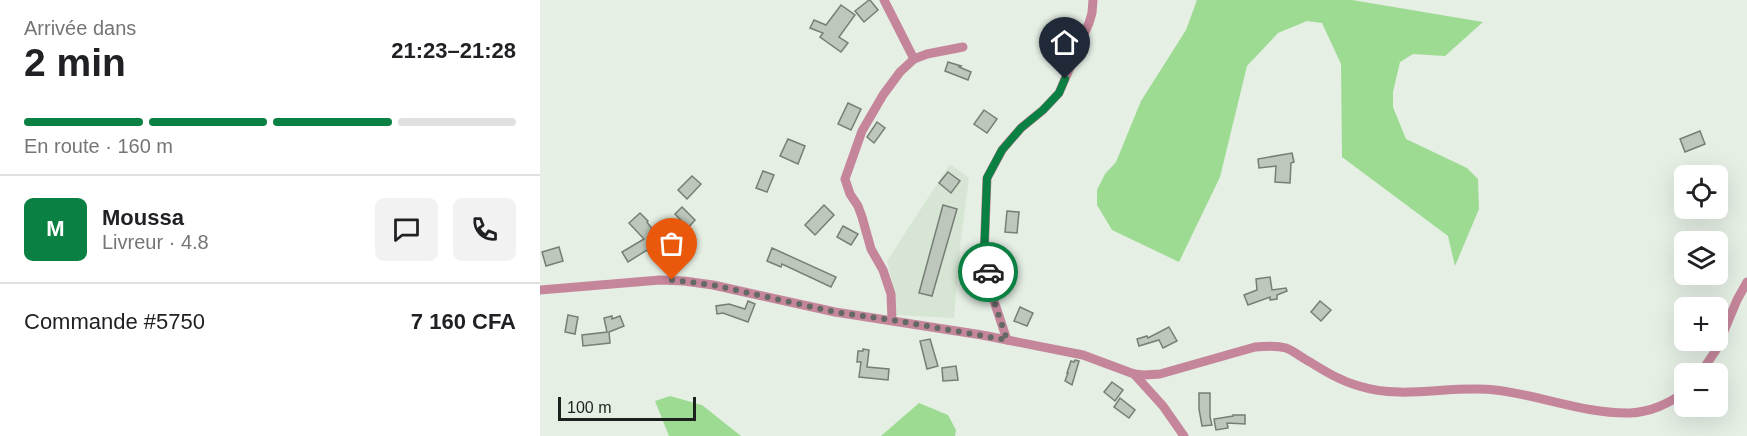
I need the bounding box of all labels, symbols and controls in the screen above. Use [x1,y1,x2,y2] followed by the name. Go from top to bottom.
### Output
[24,17,136,39] text: Arrivée dans
[1039,17,1090,79] pin
[1048,26,1081,59] icon: home
[391,38,516,63] text: 21:23–21:28
[24,41,126,84] text: 2 min
[24,135,173,157] text: En route · 160 m
[1674,165,1728,417] map controls
[1674,165,1728,219] button: locate
[375,198,438,261] button: chat
[453,198,516,261] button: phone
[102,205,184,230] text: Moussa
[46,216,65,241] text: M
[646,218,697,280] pin
[655,227,688,260] icon: bag
[102,231,209,253] text: Livreur · 4.8
[1674,231,1728,285] button: layers
[958,242,1018,302] courier
[972,256,1005,289] icon: car
[1674,297,1728,351] button: +
[24,309,205,334] text: Commande #5750
[411,309,516,334] text: 7 160 CFA
[1674,363,1728,417] button: −
[558,394,696,422] scale bar
[567,399,611,416] text: 100 m

